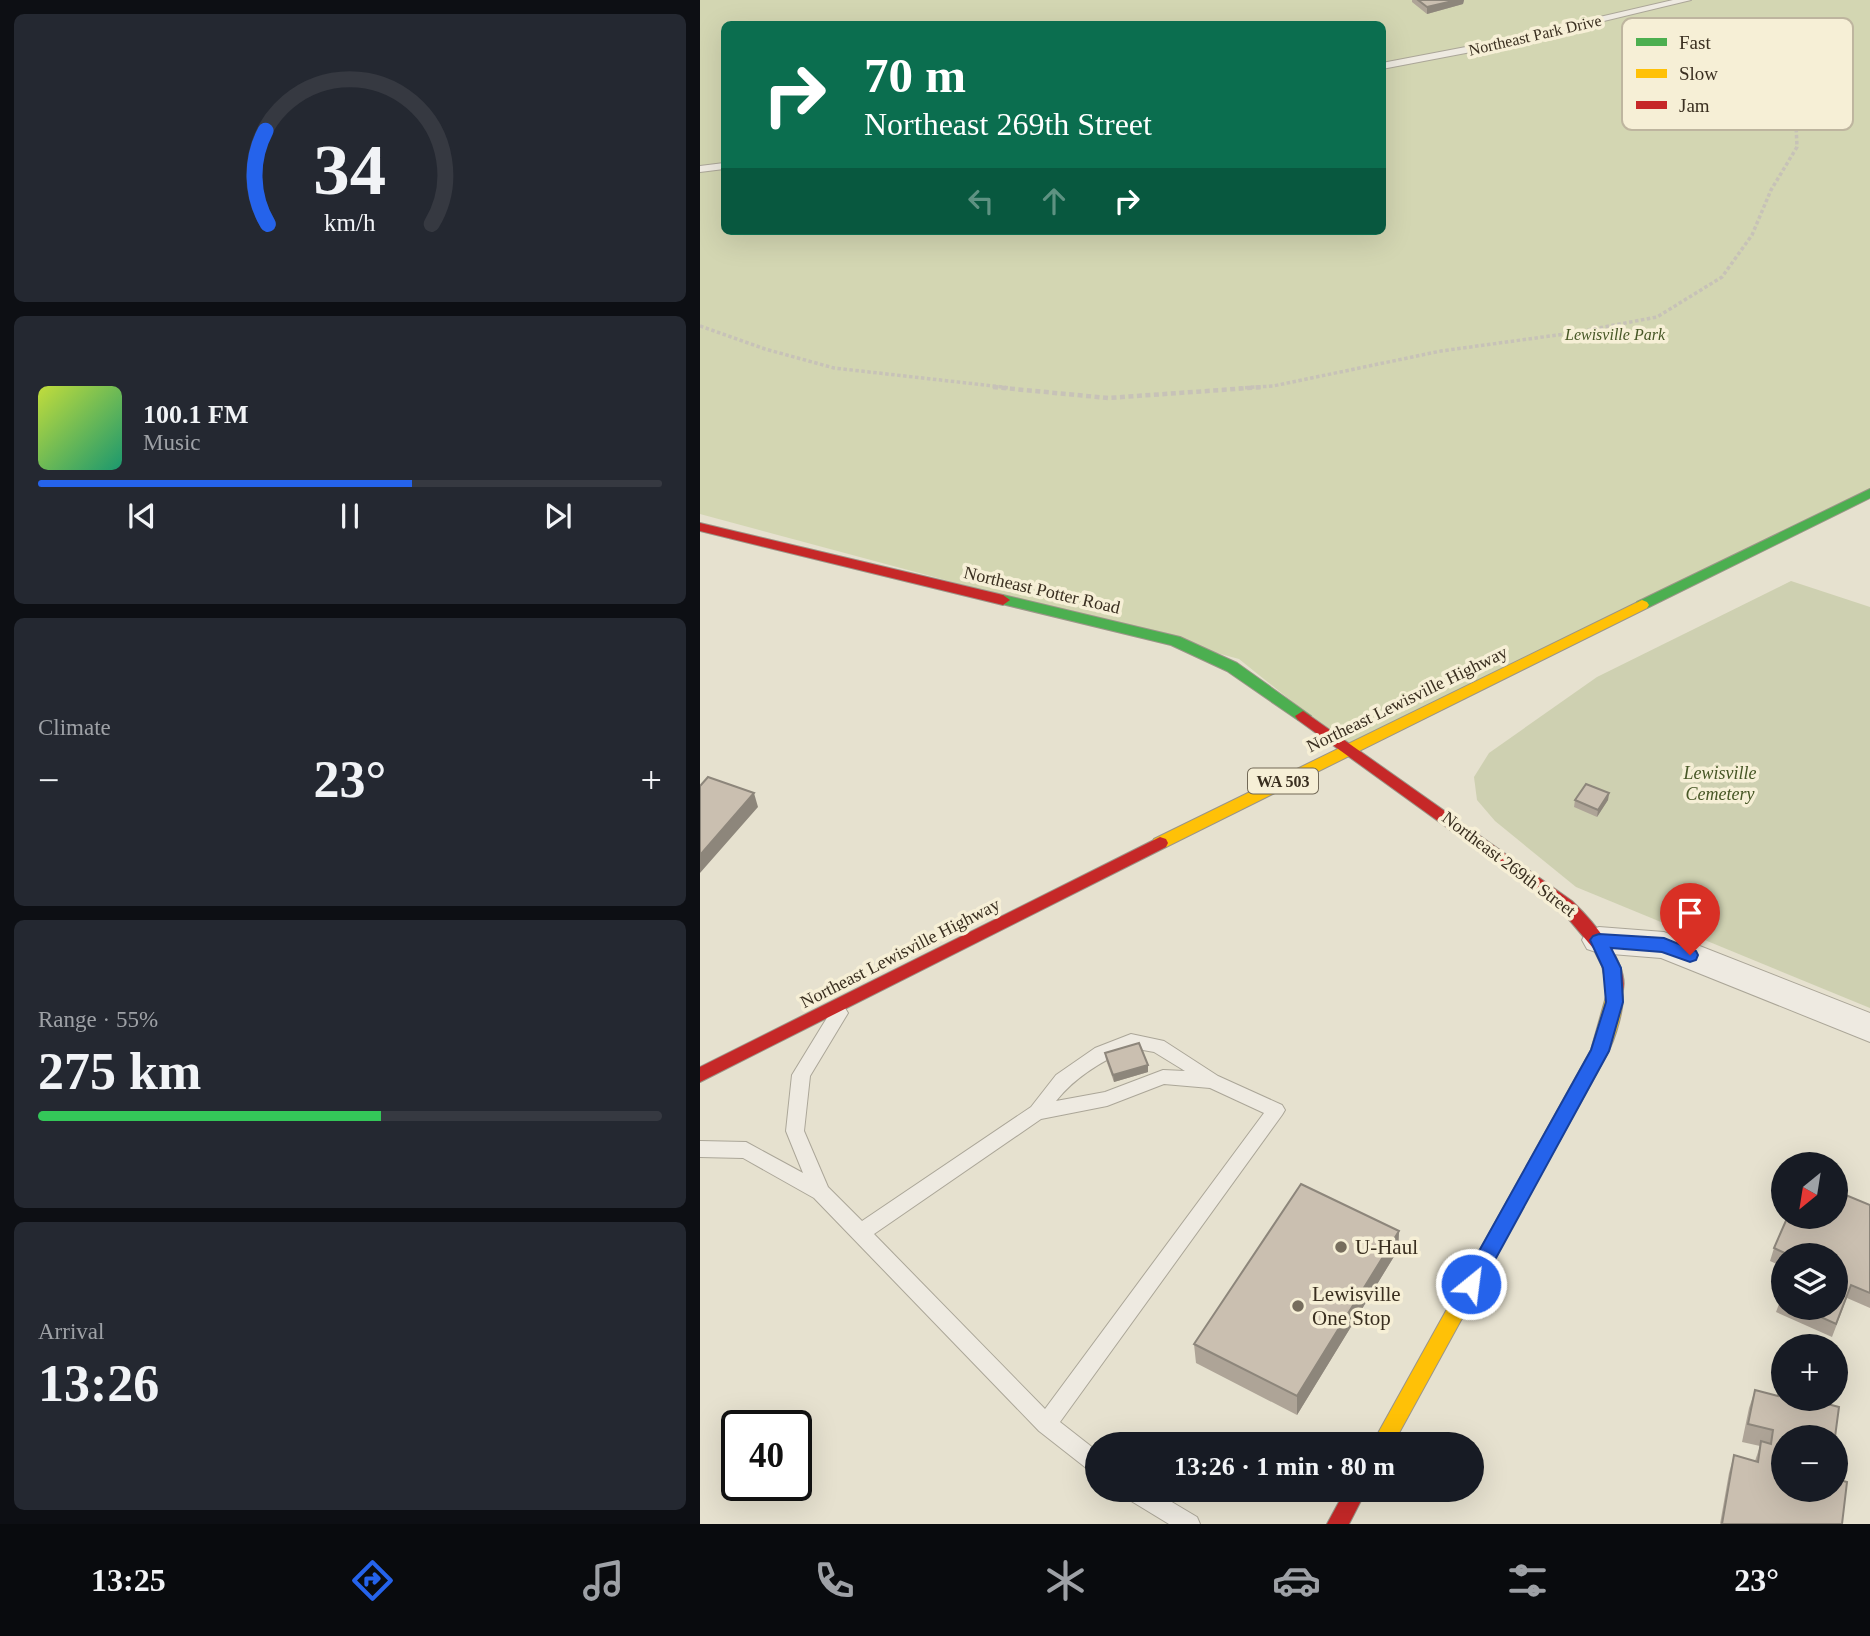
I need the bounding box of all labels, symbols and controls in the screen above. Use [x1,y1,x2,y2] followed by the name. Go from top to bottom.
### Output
[1467,11,1603,59] street label: Northeast Park Drive
[1622,18,1853,130] legend
[1679,32,1711,53] text: Fast
[864,48,966,103] text: 70 m
[749,49,840,140] icon: right
[1679,63,1718,84] text: Slow
[1679,95,1710,116] text: Jam
[864,106,1152,142] text: Northeast 269th Street
[314,129,386,210] text: 34
[962,182,1000,220] icon: left
[1035,182,1073,220] icon: ahead
[1108,182,1146,220] icon: right
[324,209,376,236] text: km/h
[1564,326,1666,343] park label: Lewisville Park
[143,400,248,429] text: 100.1 FM
[143,430,201,455] text: Music
[123,497,161,535] icon: previous
[331,497,369,535] icon: pause
[539,497,577,535] icon: next
[962,562,1122,618] street label: Northeast Potter Road
[1303,642,1511,756] street label: Northeast Lewisville Highway
[38,715,111,740] text: Climate
[314,751,386,808] text: 23°
[38,759,59,801] text: −
[641,759,662,801] text: +
[1683,763,1757,804] park label: Lewisville Cemetery
[1248,768,1318,794] road number: WA 503
[1438,807,1580,921] street label: Northeast 269th Street
[1660,883,1720,955] pin
[797,894,1003,1012] street label: Northeast Lewisville Highway
[1671,894,1709,932] icon: arrive
[38,1007,158,1032] text: Range · 55%
[38,1043,201,1100] text: 275 km
[1771,1152,1848,1228] north arrow
[1771,1152,1848,1502] map controls
[1355,1235,1418,1259] place label: U-Haul
[1333,1239,1349,1255] marker: U-Haul
[1771,1243,1848,1320] button: layers
[1434,1247,1508,1321] position arrow
[1312,1282,1401,1330] place label: Lewisville One Stop
[1290,1298,1306,1314] marker: Lewisville One Stop
[38,1319,104,1344] text: Arrival
[1771,1334,1848,1411] button: +
[38,1355,159,1412] text: 13:26
[721,1410,812,1501] speed limit sign: 40
[1771,1425,1848,1502] button: −
[1174,1452,1395,1481] text: 13:26 · 1 min · 80 m
[348,1556,397,1605] icon: directions
[579,1556,628,1605] icon: music
[810,1556,859,1605] icon: phone
[1041,1556,1090,1605] icon: climate
[1272,1556,1321,1605] icon: car
[1503,1556,1552,1605] icon: filters
[91,1562,166,1598] text: 13:25
[1734,1562,1779,1598] text: 23°

